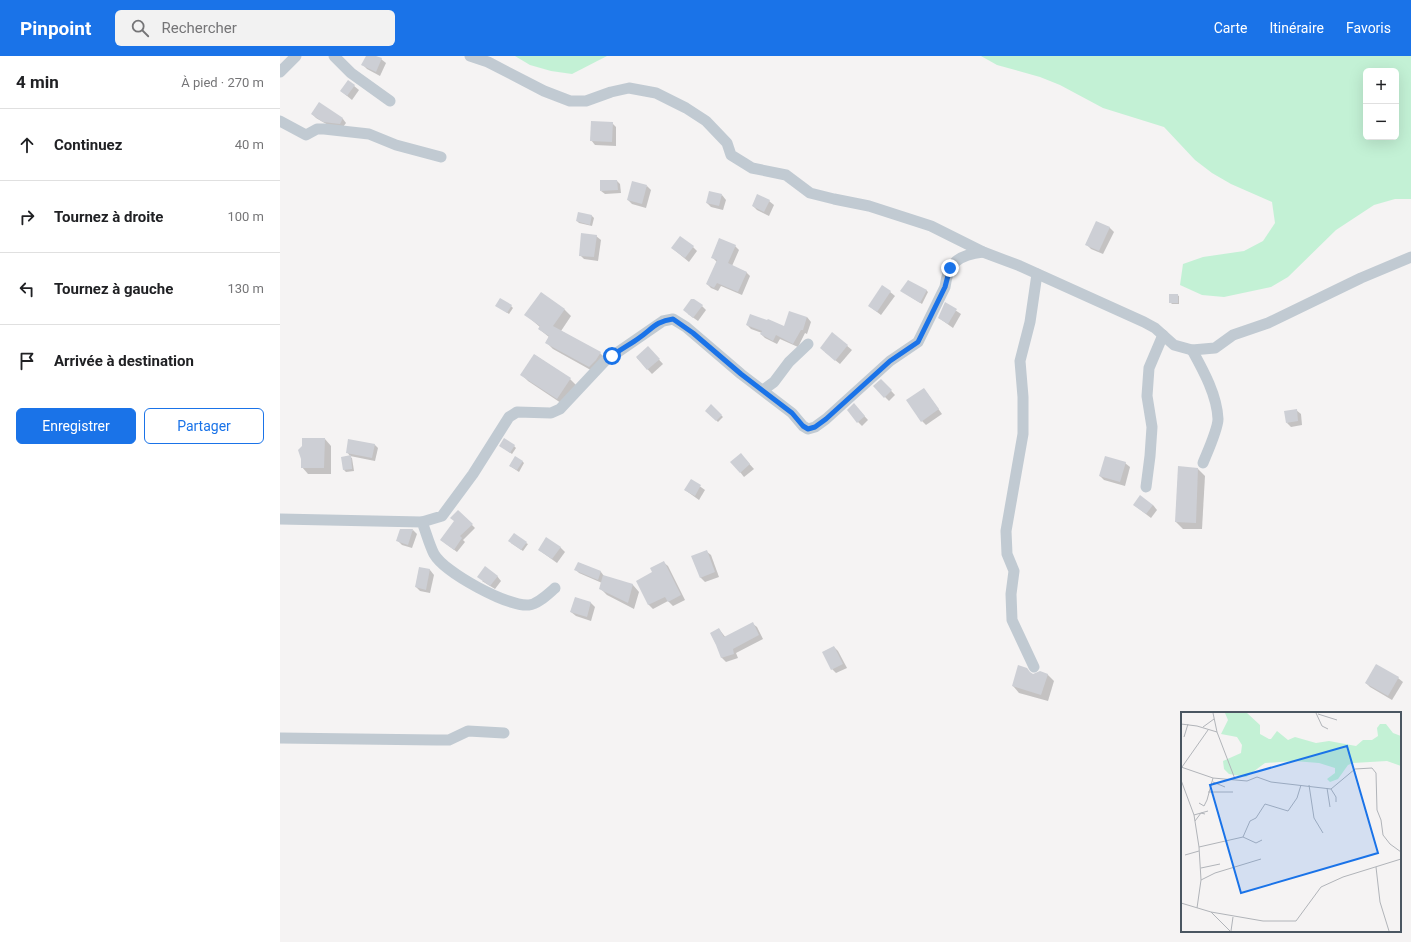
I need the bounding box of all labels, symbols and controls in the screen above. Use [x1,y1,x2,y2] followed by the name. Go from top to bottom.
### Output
[115,10,395,46] search box
[20,17,91,40] text: Pinpoint
[129,17,151,39] icon: search
[161,19,237,37] text: Rechercher
[1214,20,1247,36] text: Carte
[1269,20,1324,36] text: Itinéraire
[1346,20,1391,36] text: Favoris
[1363,68,1399,140] map controls
[1363,68,1399,104] button: +
[16,72,59,92] text: 4 min
[181,75,264,90] text: À pied · 270 m
[1363,104,1399,140] button: −
[16,134,38,156] icon: ahead
[54,136,122,154] text: Continuez
[235,137,264,152] text: 40 m
[16,206,38,228] icon: right
[54,208,163,226] text: Tournez à droite
[227,209,264,224] text: 100 m
[941,259,959,277] route end
[16,278,38,300] icon: left
[54,280,173,298] text: Tournez à gauche
[227,281,264,296] text: 130 m
[603,347,621,365] route start
[16,350,38,372] icon: arrive
[54,352,194,370] text: Arrivée à destination
[16,408,136,444] button: Enregistrer
[144,408,264,444] button: Partager
[1181,712,1401,932] inset map

